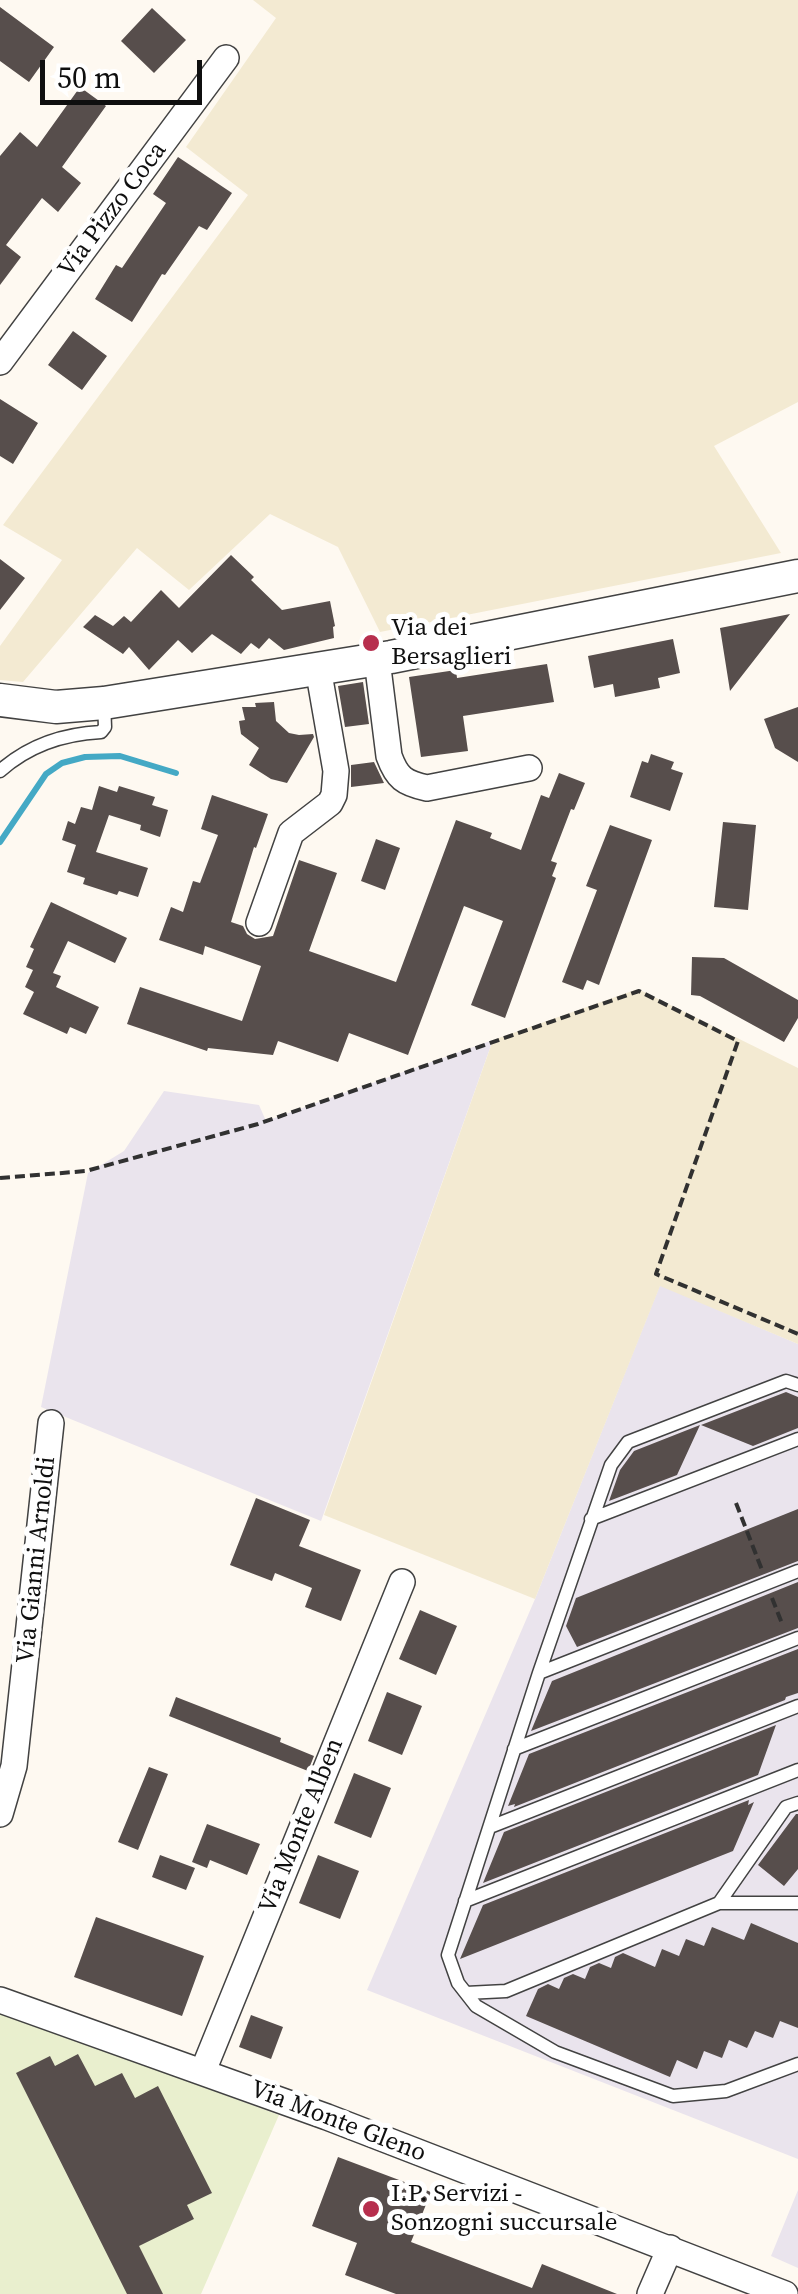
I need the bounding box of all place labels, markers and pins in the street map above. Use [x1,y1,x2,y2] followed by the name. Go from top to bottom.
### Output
[391,614,511,673] place label: Via dei Bersaglieri
[360,632,382,654] marker: Via dei Bersaglieri
[391,2180,617,2239] place label: I.P. Servizi - Sonzogni succursale
[360,2198,382,2220] marker: I.P. Servizi - Sonzogni succursale

